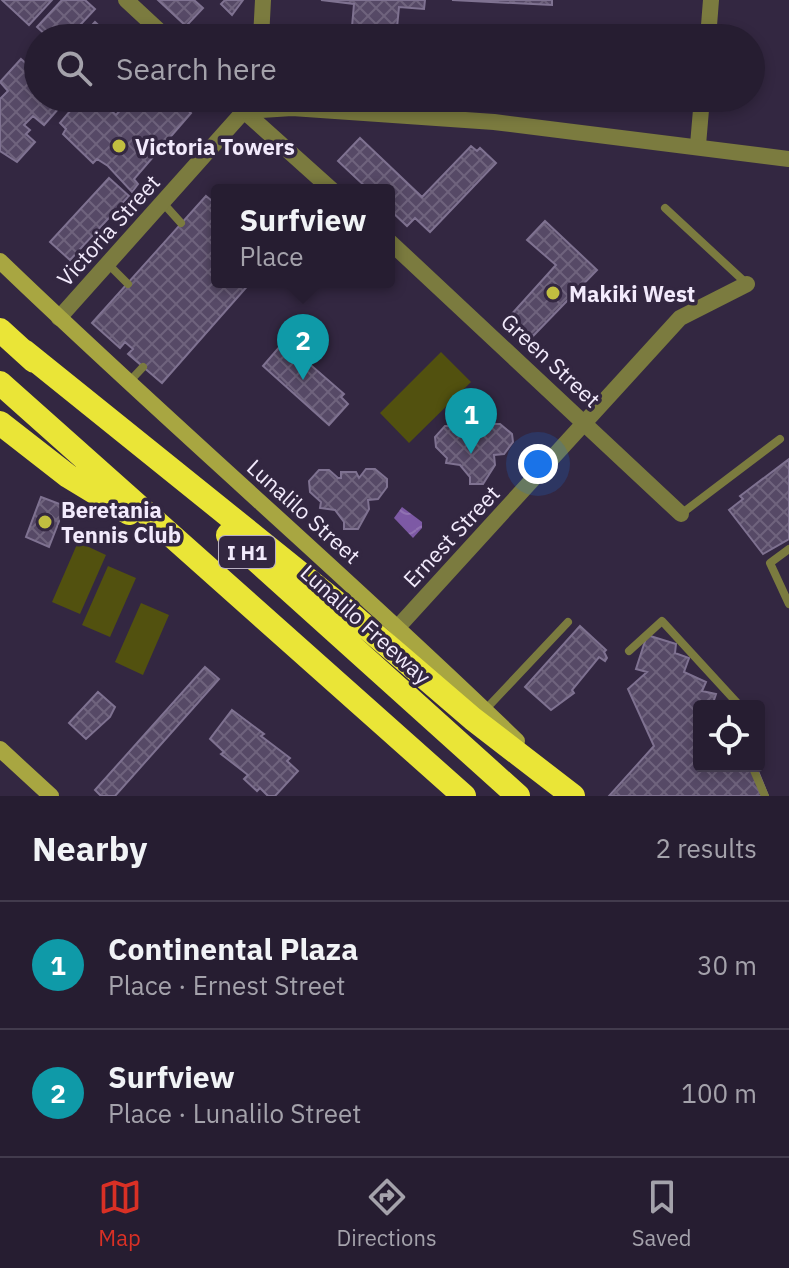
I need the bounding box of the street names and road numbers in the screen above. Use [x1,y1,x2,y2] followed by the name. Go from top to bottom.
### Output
[50,168,166,292] street label: Victoria Street
[495,307,607,413] street label: Green Street
[241,452,367,570] street label: Lunalilo Street
[396,479,506,593] street label: Ernest Street
[219,536,275,568] road number: I H1
[295,558,437,690] street label: Lunalilo Freeway

